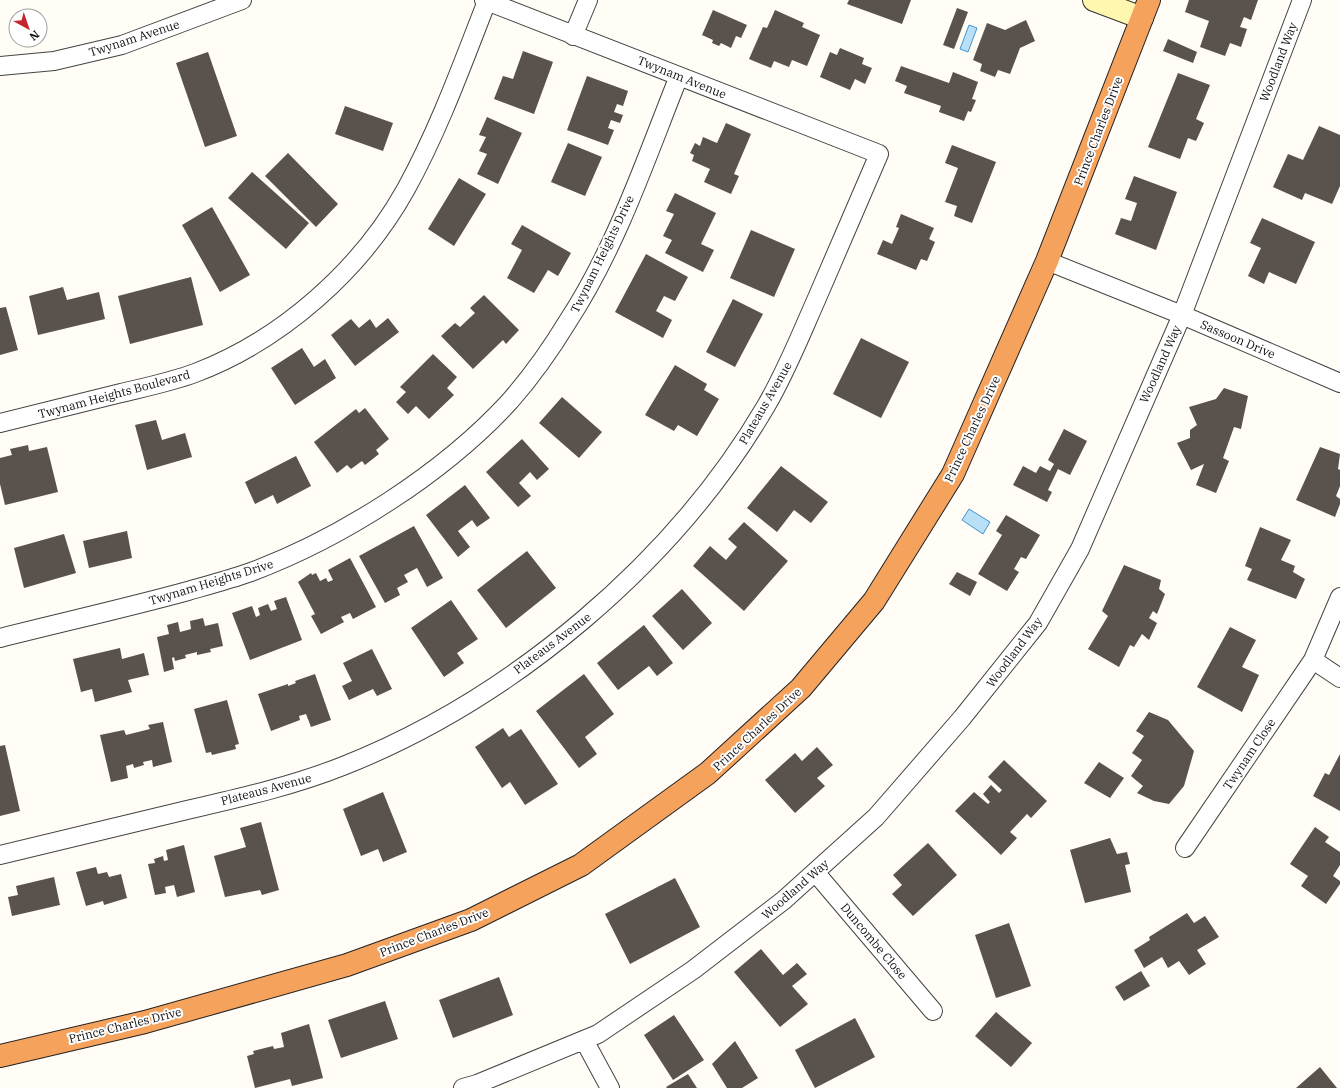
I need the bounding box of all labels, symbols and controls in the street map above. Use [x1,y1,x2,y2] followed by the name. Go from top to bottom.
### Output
[8,8,48,48] north arrow
[87,16,181,60] street label: Twynam Avenue
[1256,20,1300,104] street label: Woodland Way
[26,28,42,44] text: N
[635,52,729,102] street label: Twynam Avenue
[1070,74,1126,188] street label: Prince Charles Drive
[567,193,637,315] street label: Twynam Heights Drive
[1198,317,1278,361] street label: Sassoon Drive
[1136,322,1184,405] street label: Woodland Way
[735,359,795,447] street label: Plateaus Avenue
[36,367,192,421] street label: Twynam Heights Boulevard
[941,373,1003,485] street label: Prince Charles Drive
[147,556,275,608] street label: Twynam Heights Drive
[510,609,594,677] street label: Plateaus Avenue
[983,614,1046,690] street label: Woodland Way
[710,684,804,774] street label: Prince Charles Drive
[1220,716,1278,792] street label: Twynam Close
[219,770,313,808] street label: Plateaus Avenue
[758,855,832,922] street label: Woodland Way
[838,900,910,982] street label: Duncombe Close
[377,904,491,960] street label: Prince Charles Drive
[67,1004,183,1046] street label: Prince Charles Drive

